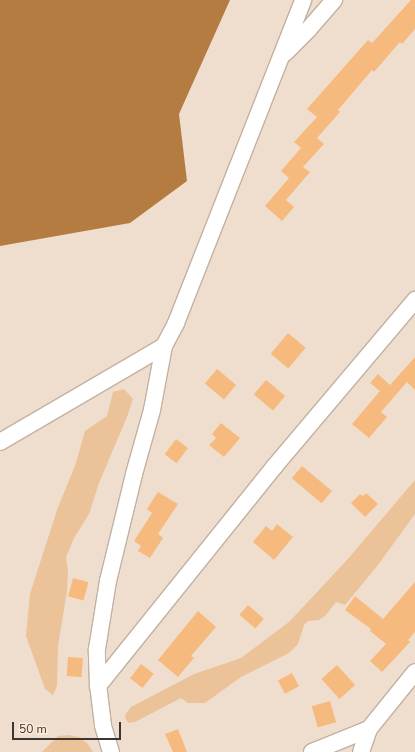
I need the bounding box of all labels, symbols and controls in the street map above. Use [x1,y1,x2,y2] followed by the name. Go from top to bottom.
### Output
[14,714,123,740] scale bar
[19,721,47,737] text: 50 m

